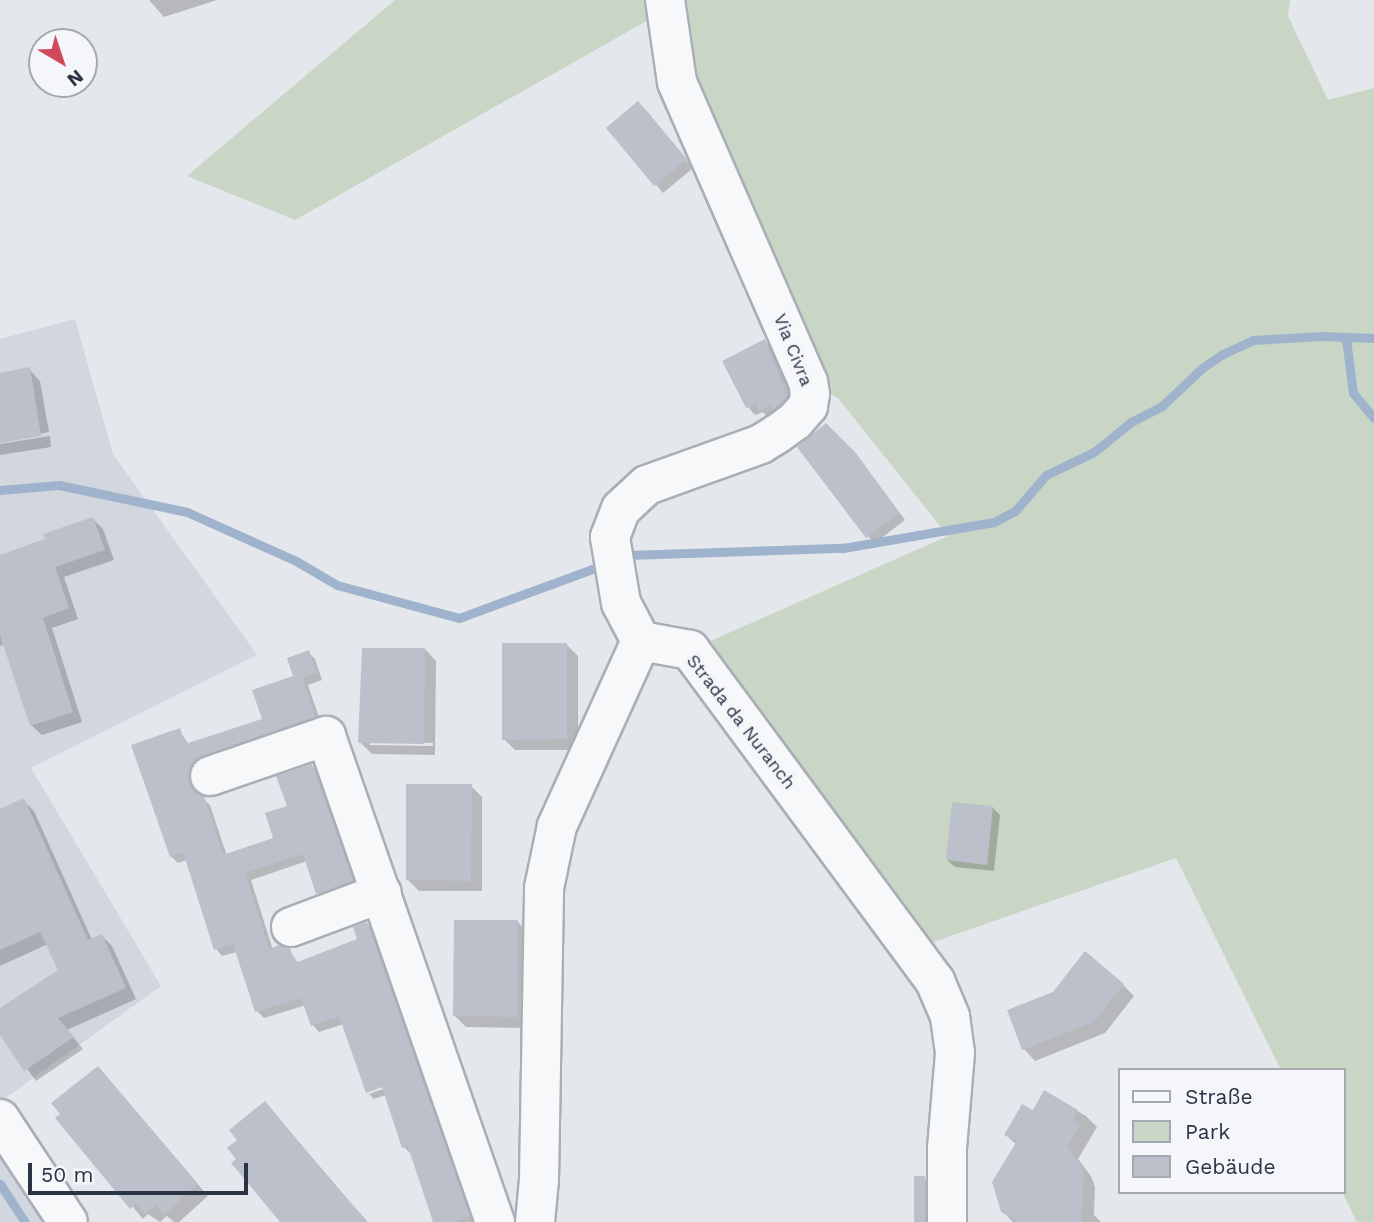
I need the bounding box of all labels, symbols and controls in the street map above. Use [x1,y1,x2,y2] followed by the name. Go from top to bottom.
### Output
[28,28,98,98] north arrow
[63,65,88,92] text: N
[769,310,817,390] street label: Via Civra
[682,650,800,794] street label: Strada da Nuranch
[1118,1068,1346,1194] legend
[1185,1084,1253,1109] text: Straße
[1185,1119,1230,1144] text: Park
[32,1148,252,1192] scale bar
[1185,1154,1276,1179] text: Gebäude
[41,1162,93,1187] text: 50 m

